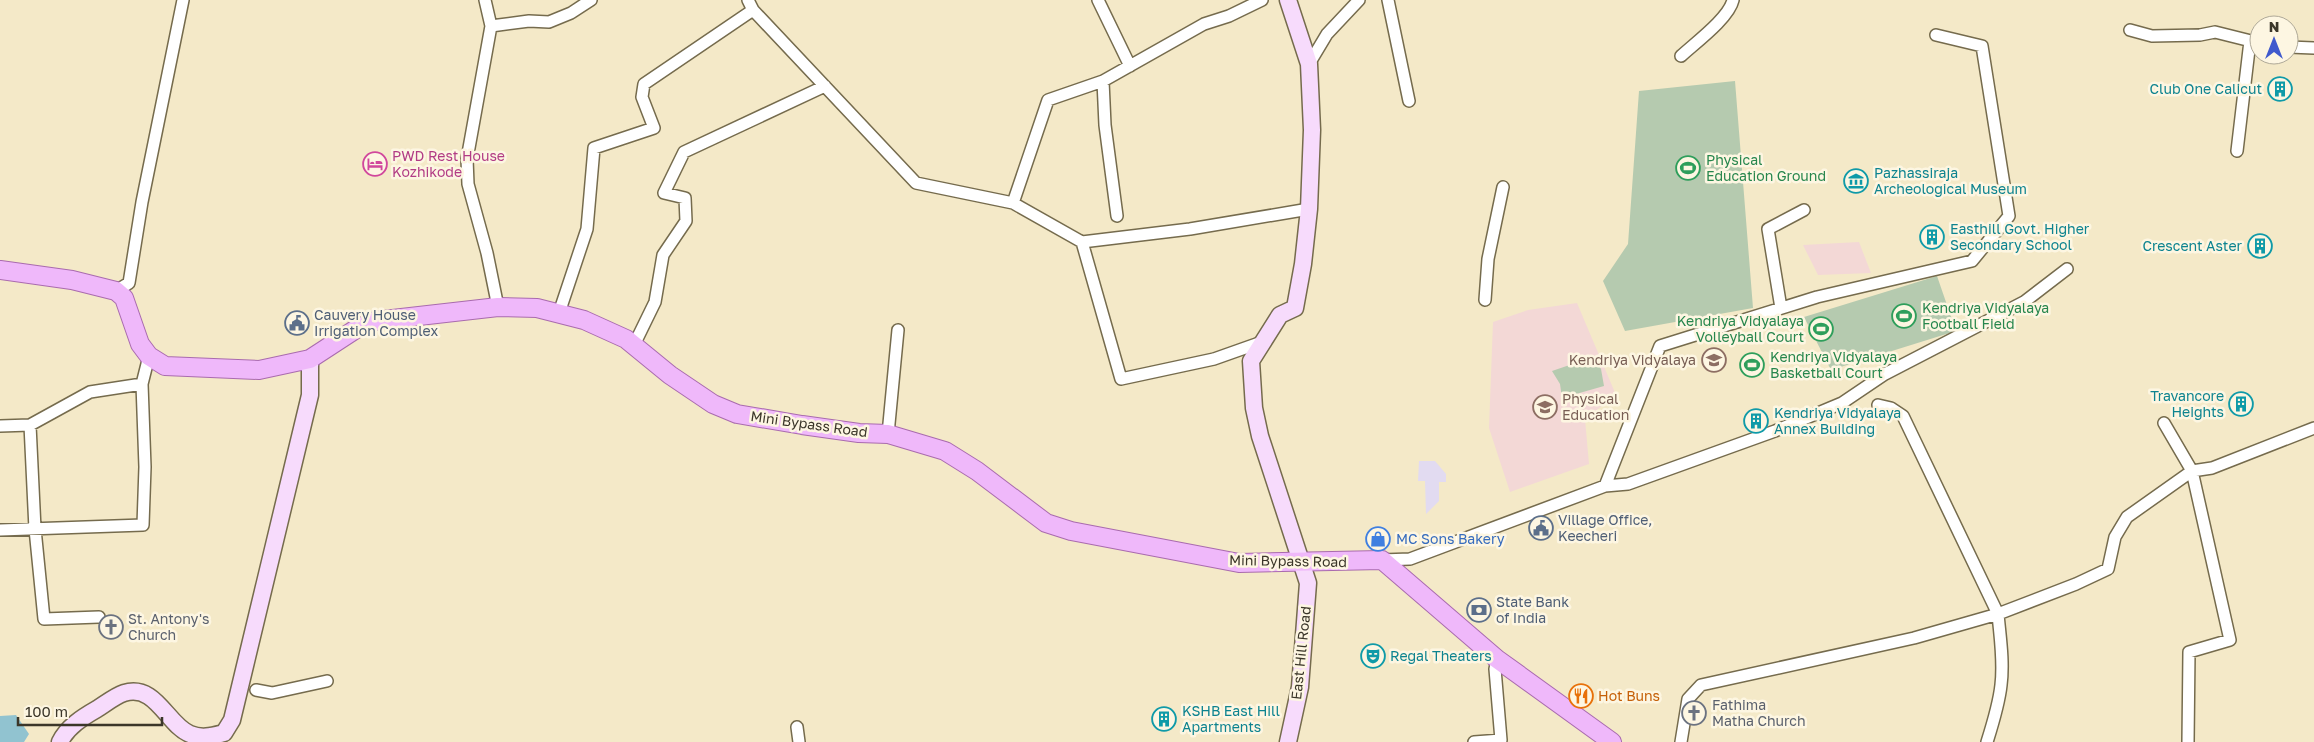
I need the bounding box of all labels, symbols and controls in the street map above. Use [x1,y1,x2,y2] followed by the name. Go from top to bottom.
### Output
[2249,15,2299,65] north arrow
[2269,18,2279,35] text: N
[2267,76,2293,102] building icon: Club One Calicut
[2149,80,2262,97] place label: Club One Calicut
[392,147,505,180] place label: PWD Rest House Kozhikode
[362,151,388,177] hotel icon: PWD Rest House Kozhikode
[1706,151,1826,184] place label: Physical Education Ground
[1675,155,1701,181] sports icon: Physical Education Ground
[1874,164,2027,197] place label: Pazhassiraja Archeological Museum
[1843,168,1869,194] museum icon: Pazhassiraja Archeological Museum
[1950,220,2090,253] place label: Easthill Govt. Higher Secondary School
[1919,224,1945,250] building icon: Easthill Govt. Higher Secondary School
[2247,233,2273,259] building icon: Crescent Aster
[2142,237,2243,254] place label: Crescent Aster
[1922,299,2049,332] place label: Kendriya Vidyalaya Football Field
[1891,303,1917,329] sports icon: Kendriya Vidyalaya Football Field
[314,306,438,339] place label: Cauvery House Irrigation Complex
[284,310,310,336] public building icon: Cauvery House Irrigation Complex
[1677,312,1804,345] place label: Kendriya Vidyalaya Volleyball Court
[1808,316,1834,342] sports icon: Kendriya Vidyalaya Volleyball Court
[1701,347,1727,373] school or university icon: Kendriya Vidyalaya
[1770,348,1897,381] place label: Kendriya Vidyalaya Basketball Court
[1569,351,1696,368] place label: Kendriya Vidyalaya
[1739,352,1765,378] sports icon: Kendriya Vidyalaya Basketball Court
[2150,387,2224,420] place label: Travancore Heights
[1562,390,1629,423] place label: Physical Education
[2228,391,2254,417] building icon: Travancore Heights
[1532,394,1558,420] school or university icon: Physical Education
[1774,404,1901,437] place label: Kendriya Vidyalaya Annex Building
[750,407,869,440] street label: Mini Bypass Road
[1743,408,1769,434] building icon: Kendriya Vidyalaya Annex Building
[1558,511,1652,544] place label: Village Office, Keecheri
[1528,515,1554,541] public building icon: Village Office, Keecheri
[1365,526,1391,552] shop icon: MC Sons Bakery
[1396,530,1505,547] place label: MC Sons Bakery
[1229,551,1347,570] street label: Mini Bypass Road
[1496,593,1569,626] place label: State Bank of India
[1466,597,1492,623] bank icon: State Bank of India
[1287,605,1314,701] street label: East Hill Road
[128,610,209,643] place label: St. Antony's Church
[98,614,124,640] church icon: St. Antony's Church
[1360,643,1386,669] theatre icon: Regal Theaters
[1390,647,1492,664] place label: Regal Theaters
[1568,683,1594,709] restaurant icon: Hot Buns
[1598,687,1660,704] place label: Hot Buns
[18,694,161,726] scale bar
[1712,696,1806,729] place label: Fathima Matha Church
[1681,700,1707,726] church icon: Fathima Matha Church
[25,702,68,720] text: 100 m
[1182,702,1280,735] place label: KSHB East Hill Apartments
[1151,706,1177,732] building icon: KSHB East Hill Apartments

